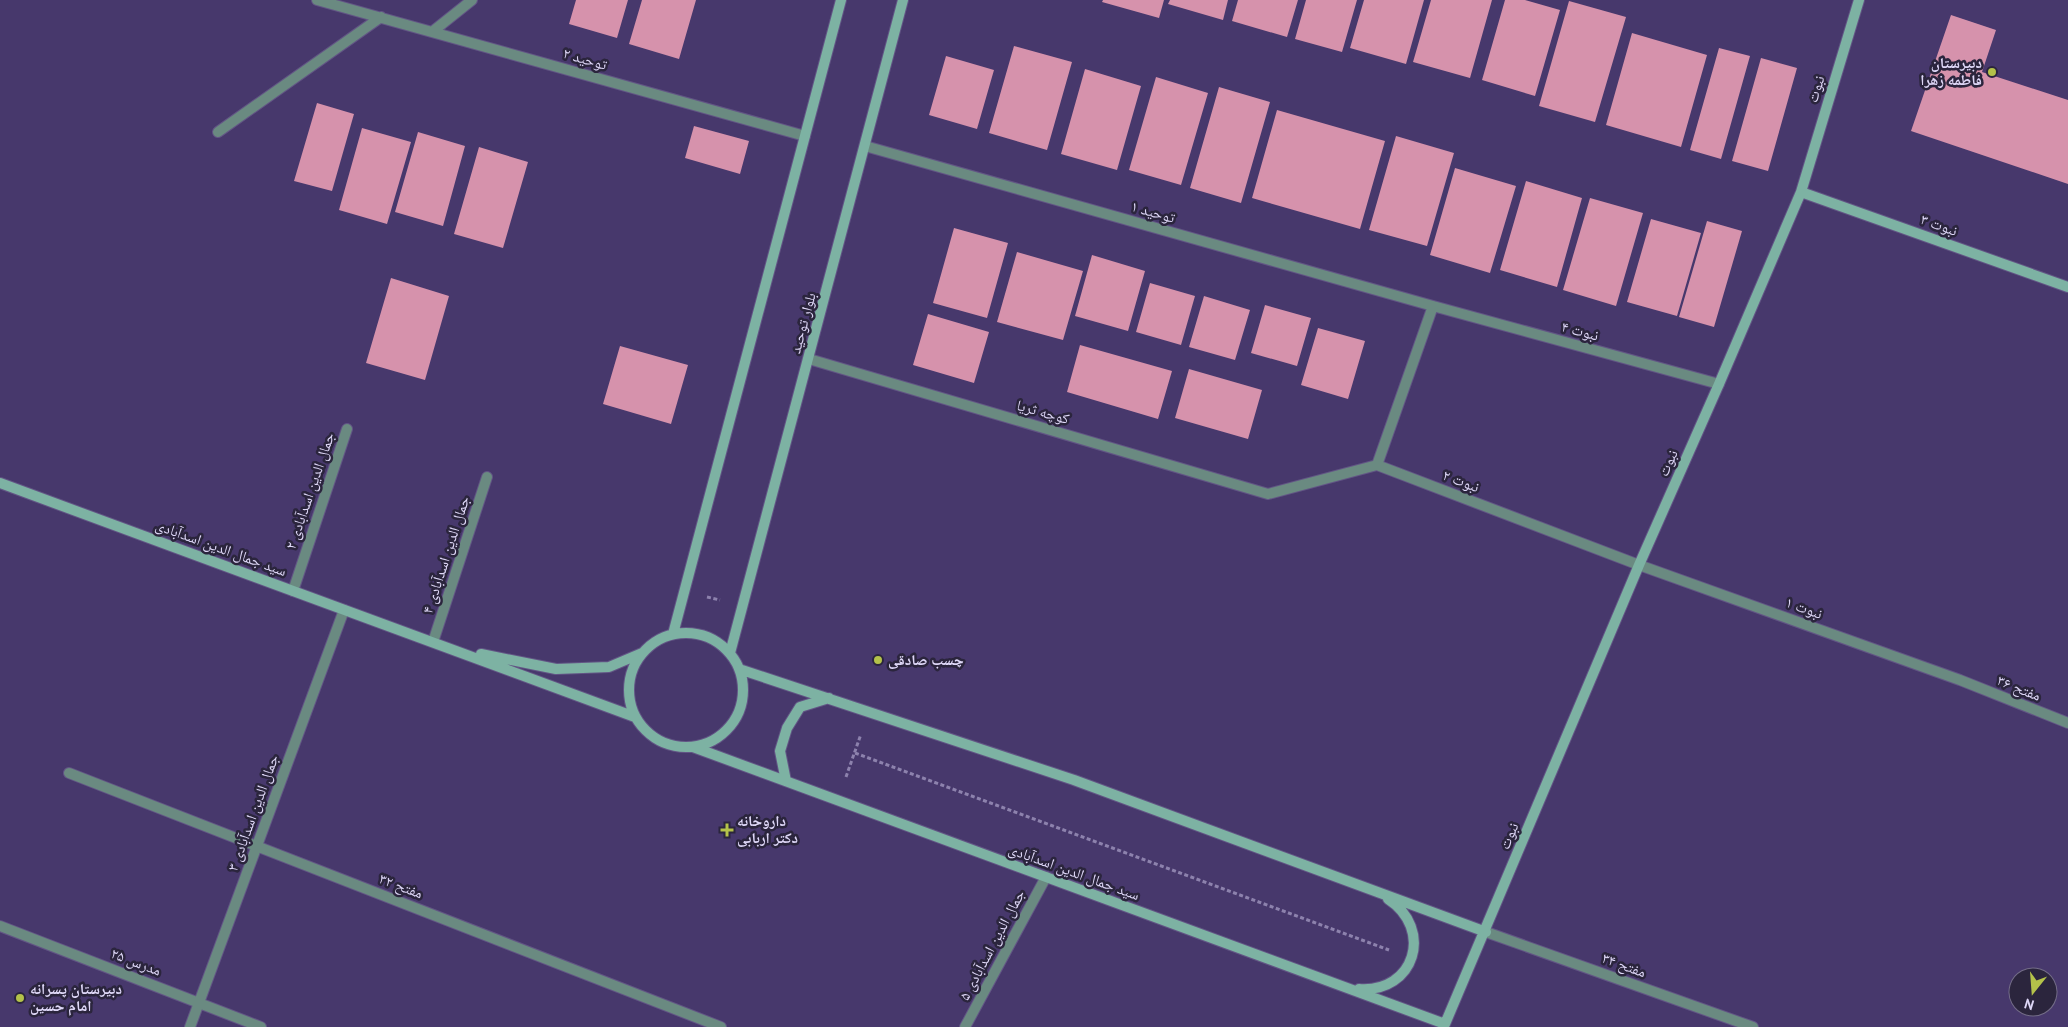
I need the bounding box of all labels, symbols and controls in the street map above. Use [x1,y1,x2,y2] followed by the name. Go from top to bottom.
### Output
[561,43,610,74] street label: توحید ۲
[1920,53,1982,89] place label: دبیرستان فاطمه زهرا
[1986,66,1998,78] marker: دبیرستان فاطمه زهرا
[1802,73,1829,105] street label: نبوت
[1129,196,1178,227] street label: توحید ۱
[1918,209,1960,240] street label: نبوت ۳
[785,290,820,355] street label: بلوار توحید
[1559,316,1601,345] street label: نبوت ۴
[1015,395,1072,428] street label: کوچه ثریا
[281,429,340,552] street label: جمال الدین اسدآبادی ۲
[1653,447,1682,479] street label: نبوت
[1440,465,1482,496] street label: نبوت ۲
[418,493,475,616] street label: جمال الدین اسدآبادی ۴
[153,515,289,581] street label: سید جمال الدین اسدآبادی
[1783,592,1825,623] street label: نبوت ۱
[888,650,964,669] place label: چسب صادقی
[872,654,884,666] marker: چسب صادقی
[1994,670,2044,706] street label: مفتح ۳۶
[223,752,284,874] street label: جمال الدین اسدآبادی ۳
[737,811,798,847] place label: داروخانه دکتر اربابی
[1494,820,1523,852] street label: نبوت
[721,824,733,836] marker: داروخانه دکتر اربابی
[1006,839,1142,905] street label: سید جمال الدین اسدآبادی
[376,869,426,904] street label: مفتح ۳۲
[954,886,1030,1004] street label: جمال الدین اسدآبادی ۵
[108,943,164,981] street label: مدرس ۲۵
[1599,948,1649,982] street label: مفتح ۳۴
[2008,967,2058,1017] north arrow
[30,979,122,1016] place label: دبیرستان پسرانه امام حسین
[14,992,26,1004] marker: دبیرستان پسرانه امام حسین
[2022,994,2036,1014] text: N

